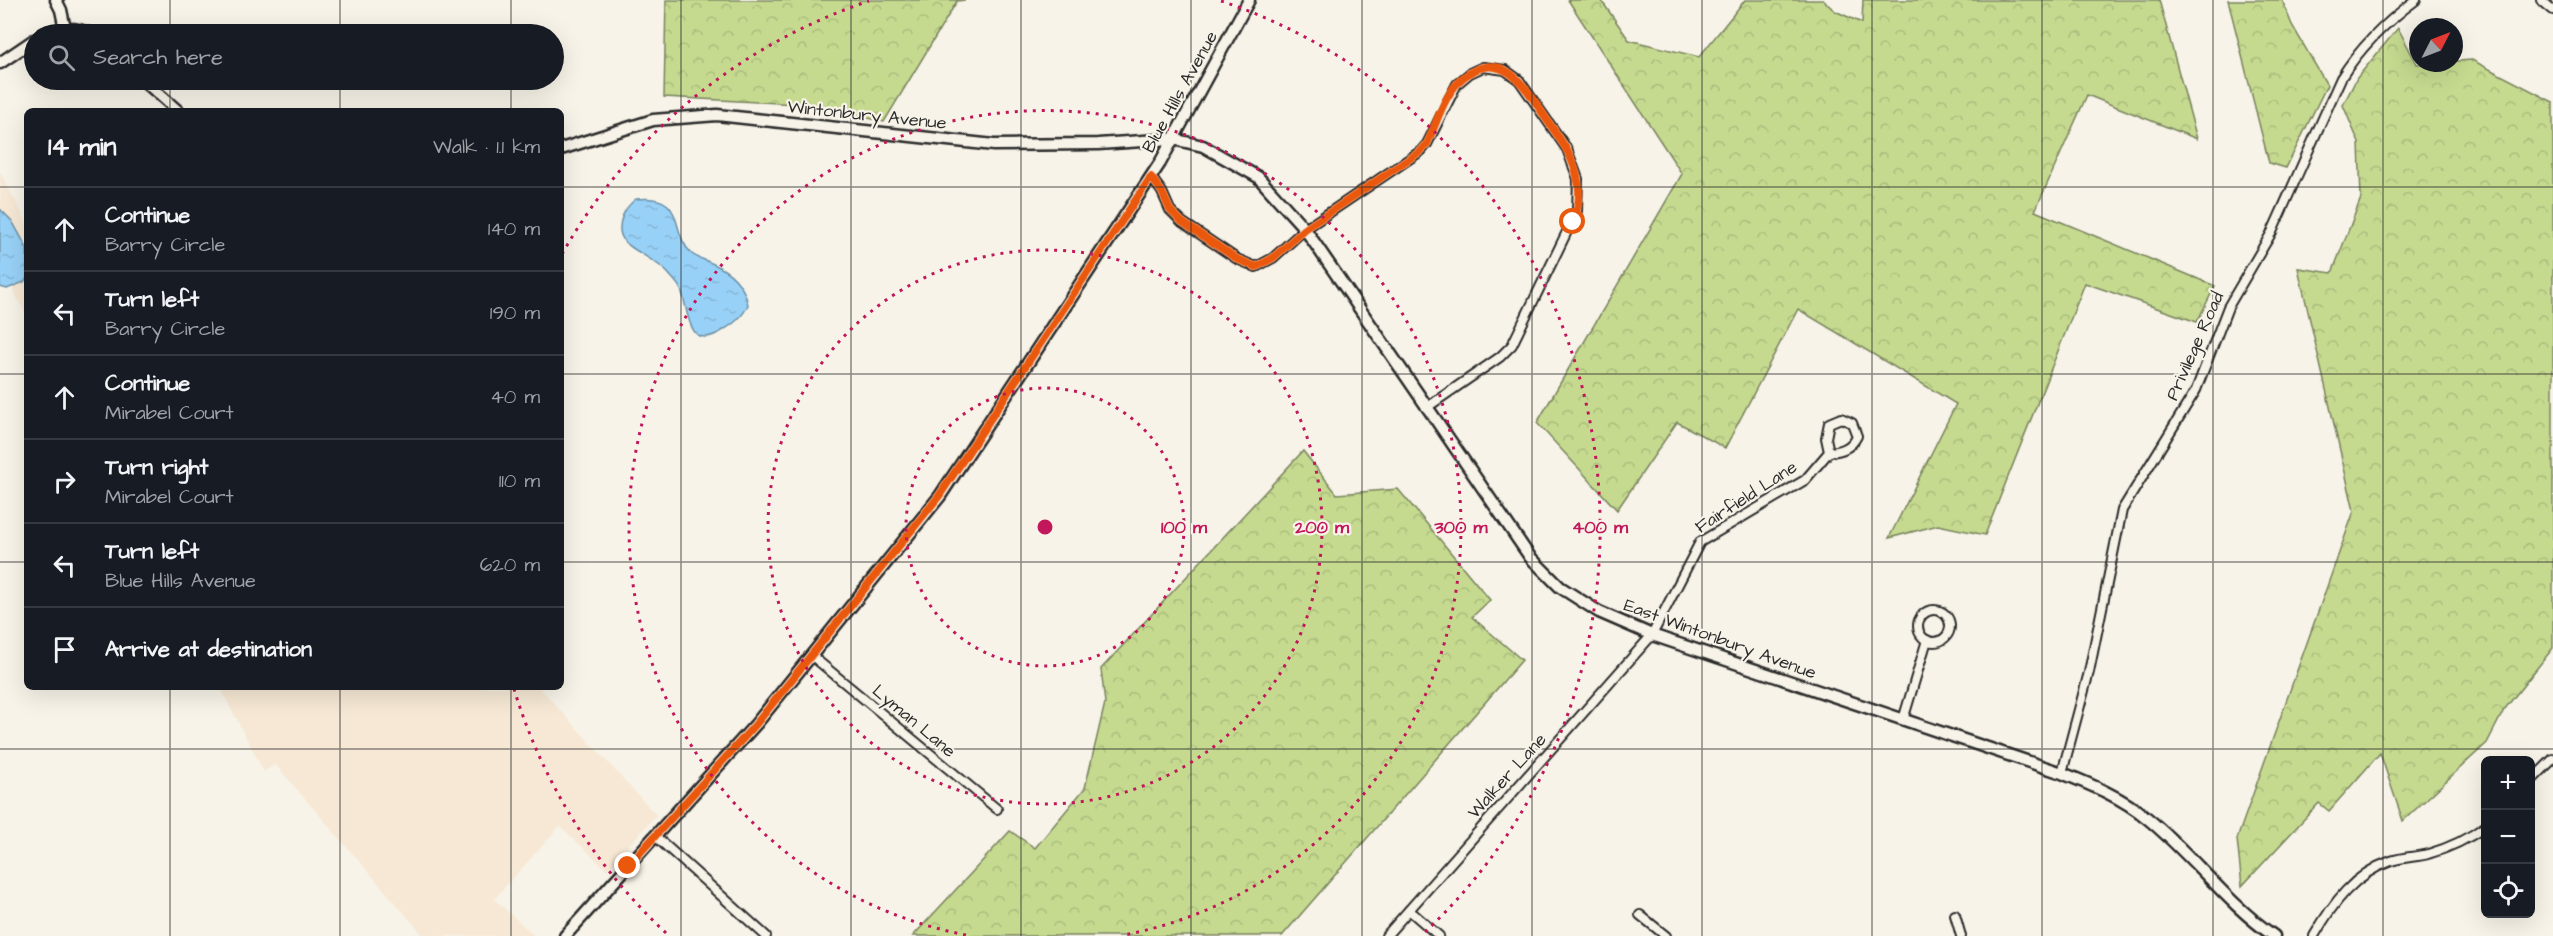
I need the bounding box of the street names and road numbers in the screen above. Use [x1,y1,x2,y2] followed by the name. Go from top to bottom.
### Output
[1136,26,1224,157] street label: Blue Hills Avenue
[786,94,948,137] street label: Wintonbury Avenue
[2160,288,2231,405] street label: Privilege Road
[1690,455,1802,539] street label: Fairfield Lane
[1620,593,1820,687] street label: East Wintonbury Avenue
[866,679,961,764] street label: Lyman Lane
[1462,728,1552,824] street label: Walker Lane

